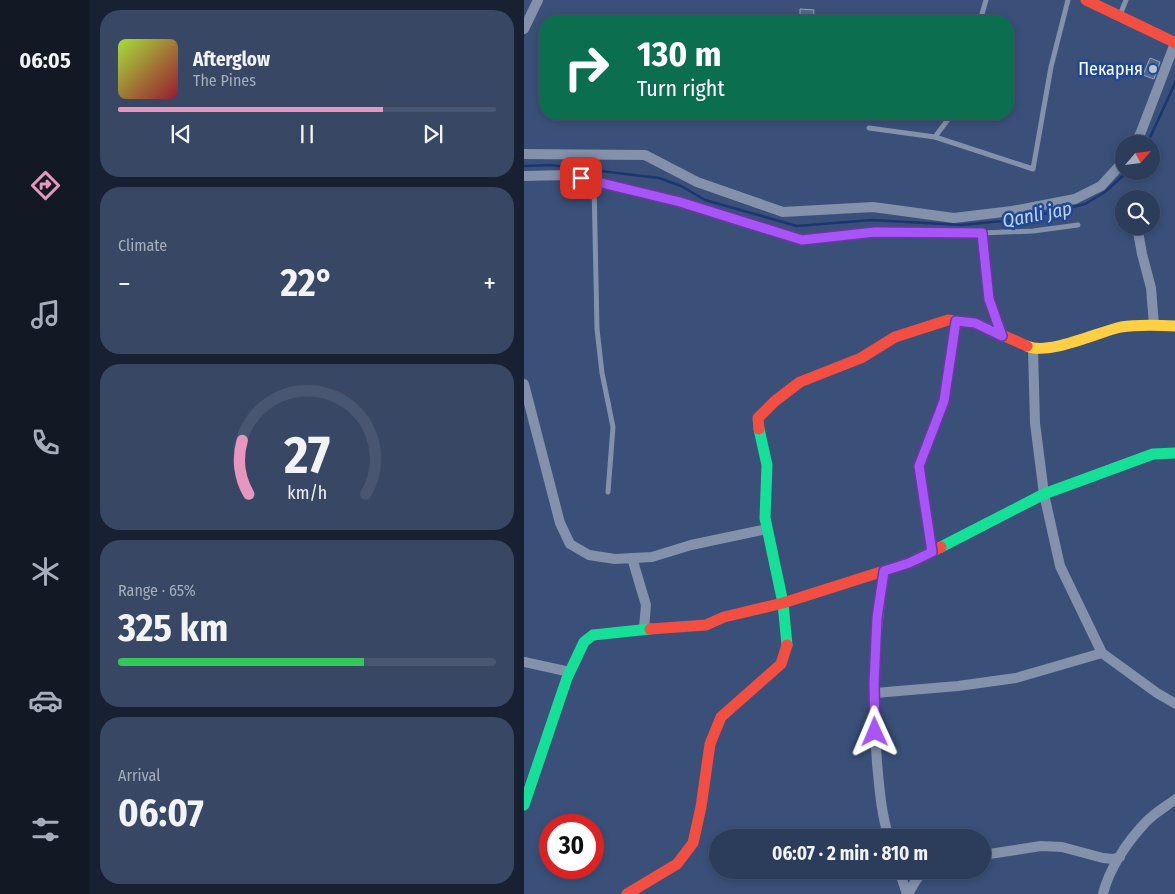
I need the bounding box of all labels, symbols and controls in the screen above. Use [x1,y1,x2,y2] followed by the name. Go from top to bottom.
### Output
[637,33,721,75] text: 130 m
[554,35,619,100] icon: right
[19,47,71,74] text: 06:05
[193,48,270,71] text: Afterglow
[1078,58,1143,80] place label: Пекарня
[1147,63,1159,75] marker: Пекарня
[193,71,256,90] text: The Pines
[637,75,725,102] text: Turn right
[167,120,195,148] icon: previous
[293,120,321,148] icon: pause
[419,120,447,148] icon: next
[1115,135,1160,180] north arrow
[1115,135,1160,235] map controls
[560,157,602,199] pin
[567,164,595,192] icon: arrive
[28,168,63,203] icon: directions
[1115,190,1160,235] button: search
[1000,196,1074,232] water label: Qanli jap
[118,236,167,255] text: Climate
[280,260,333,306] text: 22°
[118,267,131,300] text: −
[483,267,496,300] text: +
[28,297,63,332] icon: music
[283,424,330,487] text: 27
[28,425,63,460] icon: phone
[287,482,327,504] text: km/h
[28,554,63,589] icon: climate
[118,581,196,600] text: Range · 65%
[118,605,228,651] text: 325 km
[28,683,63,718] icon: car
[848,705,900,757] position arrow
[118,766,160,785] text: Arrival
[118,790,204,836] text: 06:07
[28,812,63,847] icon: filters
[539,814,604,879] speed limit sign: 30
[772,842,928,865] text: 06:07 · 2 min · 810 m

